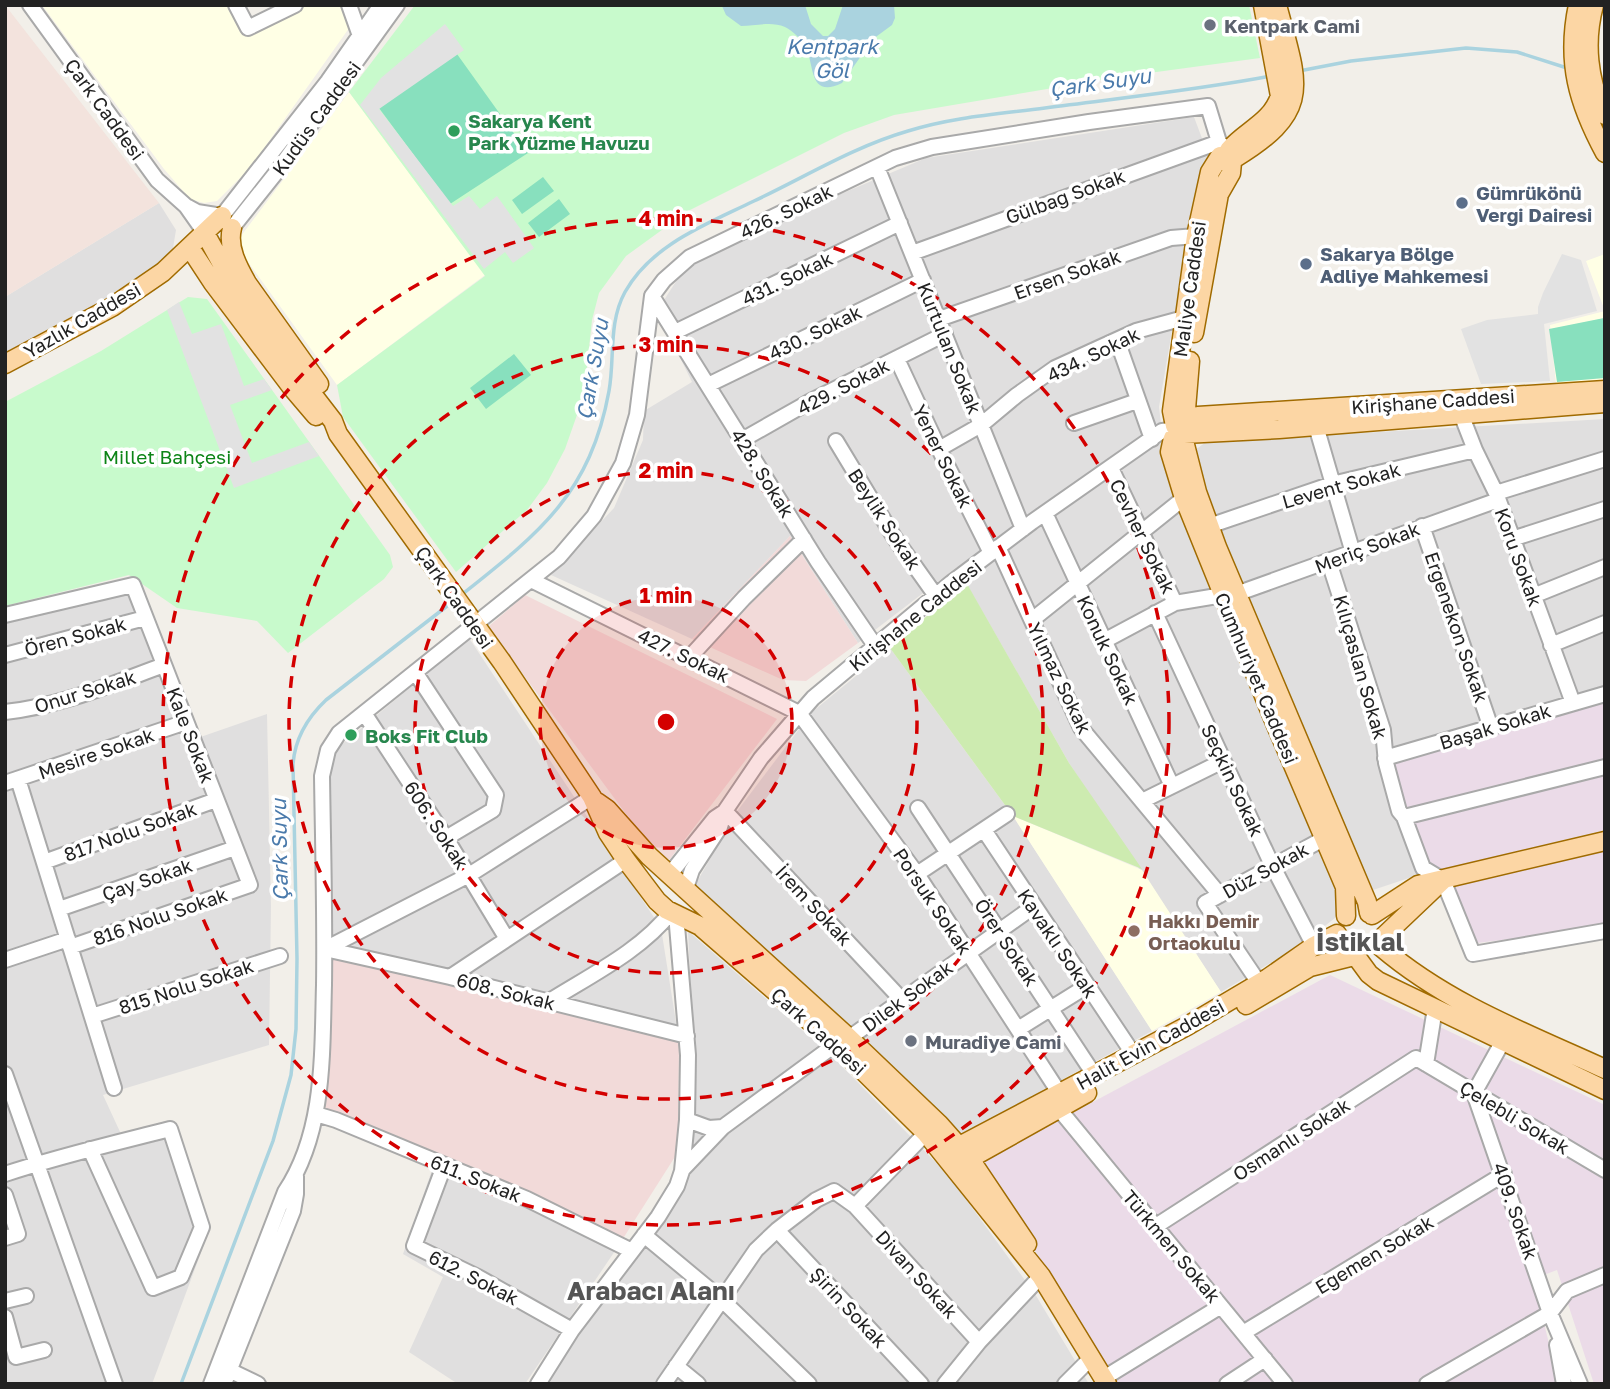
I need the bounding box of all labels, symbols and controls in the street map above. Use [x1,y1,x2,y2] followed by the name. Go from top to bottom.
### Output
[1224,14,1360,37] place label: Kentpark Cami
[1202,17,1218,33] marker: Kentpark Cami
[786,33,880,83] water label: Kentpark Göl
[60,54,150,164] street label: Çark Caddesi
[267,56,365,180] street label: Kudüs Caddesi
[1048,62,1154,102] water label: Çark Suyu
[468,109,649,154] place label: Sakarya Kent Park Yüzme Havuzu
[446,123,462,139] marker: Sakarya Kent Park Yüzme Havuzu
[1002,164,1128,228] street label: Gülbağ Sokak
[736,179,836,243] street label: 426. Sokak
[1476,181,1592,226] place label: Gümrükönü Vergi Dairesi
[1454,195,1470,211] marker: Gümrükönü Vergi Dairesi
[638,205,694,231] text: 4 min
[1168,219,1210,359] street label: Maliye Caddesi
[1320,242,1489,287] place label: Sakarya Bölge Adliye Mahkemesi
[1010,244,1124,304] street label: Ersen Sokak
[738,246,836,310] street label: 431. Sokak
[1298,256,1314,272] marker: Sakarya Bölge Adliye Mahkemesi
[20,277,144,363] street label: Yazlık Caddesi
[913,279,987,417] street label: Kurtulan Sokak
[765,300,865,364] street label: 430. Sokak
[570,315,614,422] water label: Çark Suyu
[1043,322,1143,386] street label: 434. Sokak
[639,331,693,357] text: 3 min
[793,353,893,419] street label: 429. Sokak
[1350,384,1516,418] street label: Kirişhane Caddesi
[908,401,978,512] street label: Yener Sokak
[727,424,799,522] street label: 428. Sokak
[103,445,231,468] park label: Millet Bahçesi
[639,457,693,483] text: 2 min
[1279,457,1403,513] street label: Levent Sokak
[844,464,926,574] street label: Beylik Sokak
[1105,475,1181,597] street label: Cevher Sokak
[1491,504,1548,610] street label: Koru Sokak
[1311,516,1423,578] street label: Meriç Sokak
[411,541,499,653] street label: Çark Caddesi
[1420,549,1494,706] street label: Ergenekon Sokak
[844,555,986,675] street label: Kirişhane Caddesi
[640,582,692,608] text: 1 min
[1211,589,1303,767] street label: Cumhuriyet Caddesi
[1073,591,1144,709] street label: Konuk Sokak
[1329,592,1393,742] street label: Kılıçaslan Sokak
[22,611,129,661] street label: Ören Sokak
[1023,619,1097,738] street label: Yılmaz Sokak
[635,623,734,687] street label: 427. Sokak
[31,665,139,717] street label: Onur Sokak
[162,684,220,786] street label: Kale Sokak
[1436,698,1554,754] street label: Başak Sokak
[654,710,678,734] centre of rings
[1197,720,1269,840] street label: Seçkin Sokak
[35,722,157,784] street label: Mesire Sokak
[365,724,488,747] place label: Boks Fit Club
[343,727,359,743] marker: Boks Fit Club
[400,776,474,874] street label: 606. Sokak
[61,796,200,866] street label: 817 Nolu Sokak
[265,797,293,901] water label: Çark Suyu
[1218,837,1312,903] street label: Düz Sokak
[889,843,977,959] street label: Porsuk Sokak
[99,853,196,905] street label: Çay Sokak
[771,860,857,950] street label: İrem Sokak
[90,882,231,950] street label: 816 Nolu Sokak
[1013,884,1103,1002] street label: Kavaklı Sokak
[970,894,1044,990] street label: Örer Sokak
[1148,909,1260,954] place label: Hakkı Demir Ortaokulu
[1126,923,1142,939] marker: Hakkı Demir Ortaokulu
[1316,926,1404,957] district label: İstiklal
[116,953,257,1019] street label: 815 Nolu Sokak
[857,955,957,1037] street label: Dilek Sokak
[454,968,558,1014] street label: 608. Sokak
[767,982,871,1080] street label: Çark Caddesi
[1072,994,1228,1094] street label: Halit Evin Caddesi
[925,1030,1062,1053] place label: Muradiye Cami
[903,1033,919,1049] marker: Muradiye Cami
[1456,1075,1574,1159] street label: Çelebli Sokak
[1228,1092,1354,1185] street label: Osmanlı Sokak
[427,1149,525,1207] street label: 611. Sokak
[1489,1160,1543,1263] street label: 409. Sokak
[1118,1185,1226,1307] street label: Türkmen Sokak
[1311,1210,1438,1298] street label: Egemen Sokak
[871,1225,963,1323] street label: Divan Sokak
[425,1245,523,1310] street label: 612. Sokak
[806,1262,892,1352] street label: Şirin Sokak
[567,1275,735,1306] district label: Arabacı Alanı

